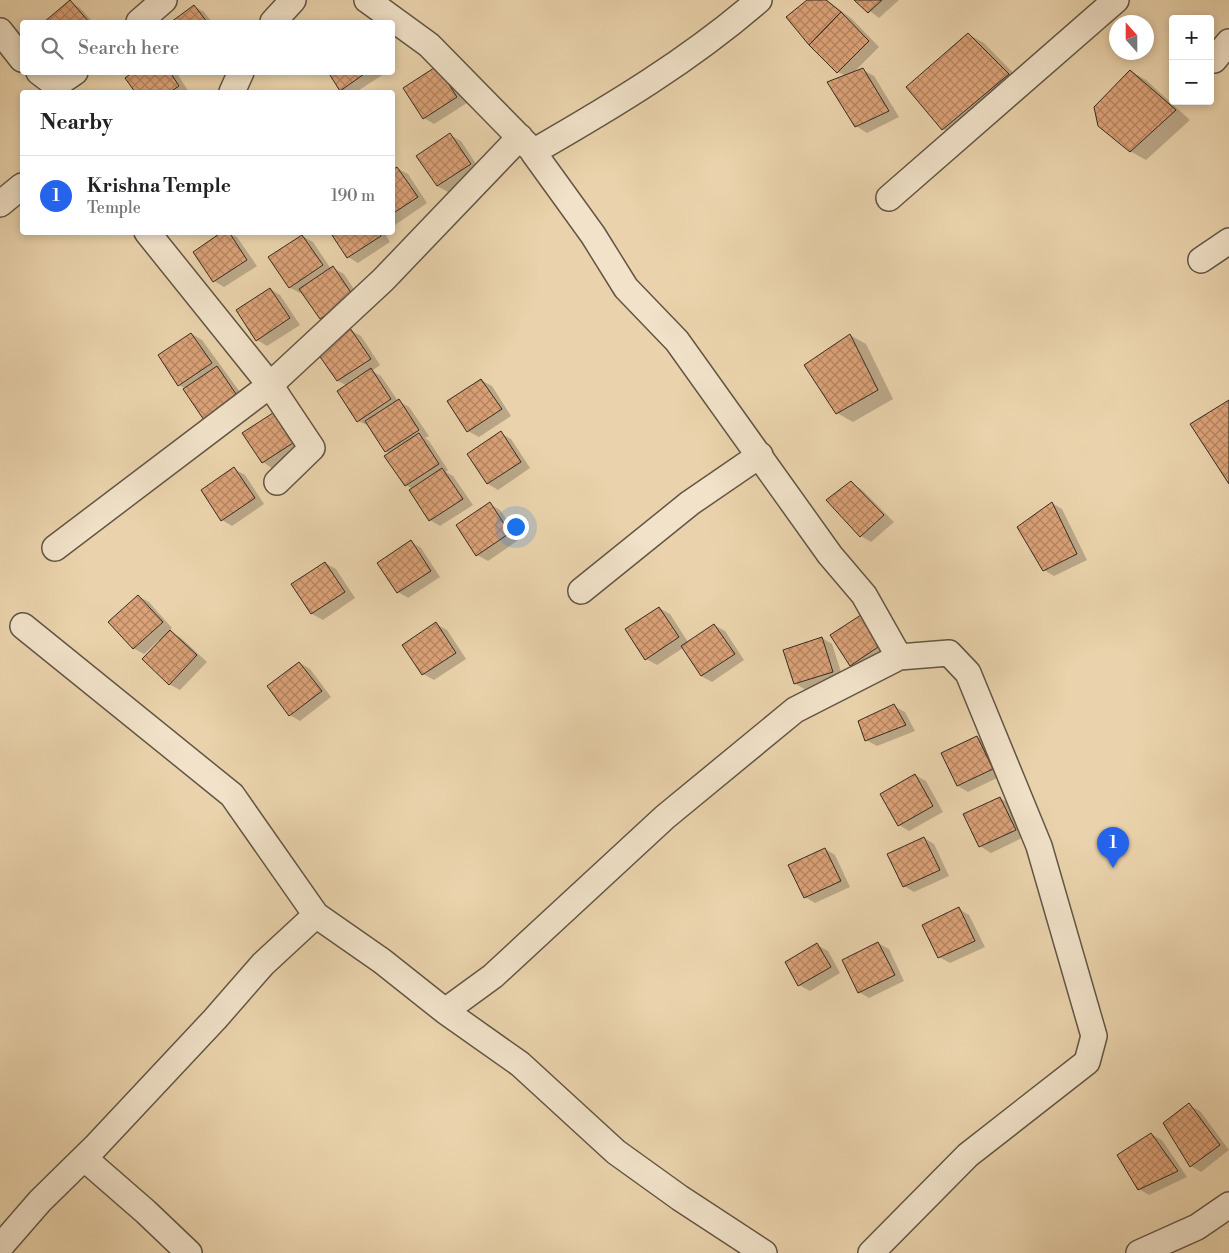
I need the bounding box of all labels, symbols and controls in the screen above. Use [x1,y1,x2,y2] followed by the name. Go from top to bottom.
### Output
[1109,15,1154,60] north arrow
[1169,15,1214,105] map controls
[1169,15,1214,60] button: +
[20,20,395,75] search box
[38,34,66,62] icon: search
[78,36,179,60] text: Search here
[1169,60,1214,105] button: −
[40,110,113,136] text: Nearby
[87,174,231,198] text: Krishna Temple
[52,186,60,206] text: 1
[331,186,375,206] text: 190 m
[87,198,141,218] text: Temple
[503,514,529,540] your location
[1097,827,1129,868] pin: 1

